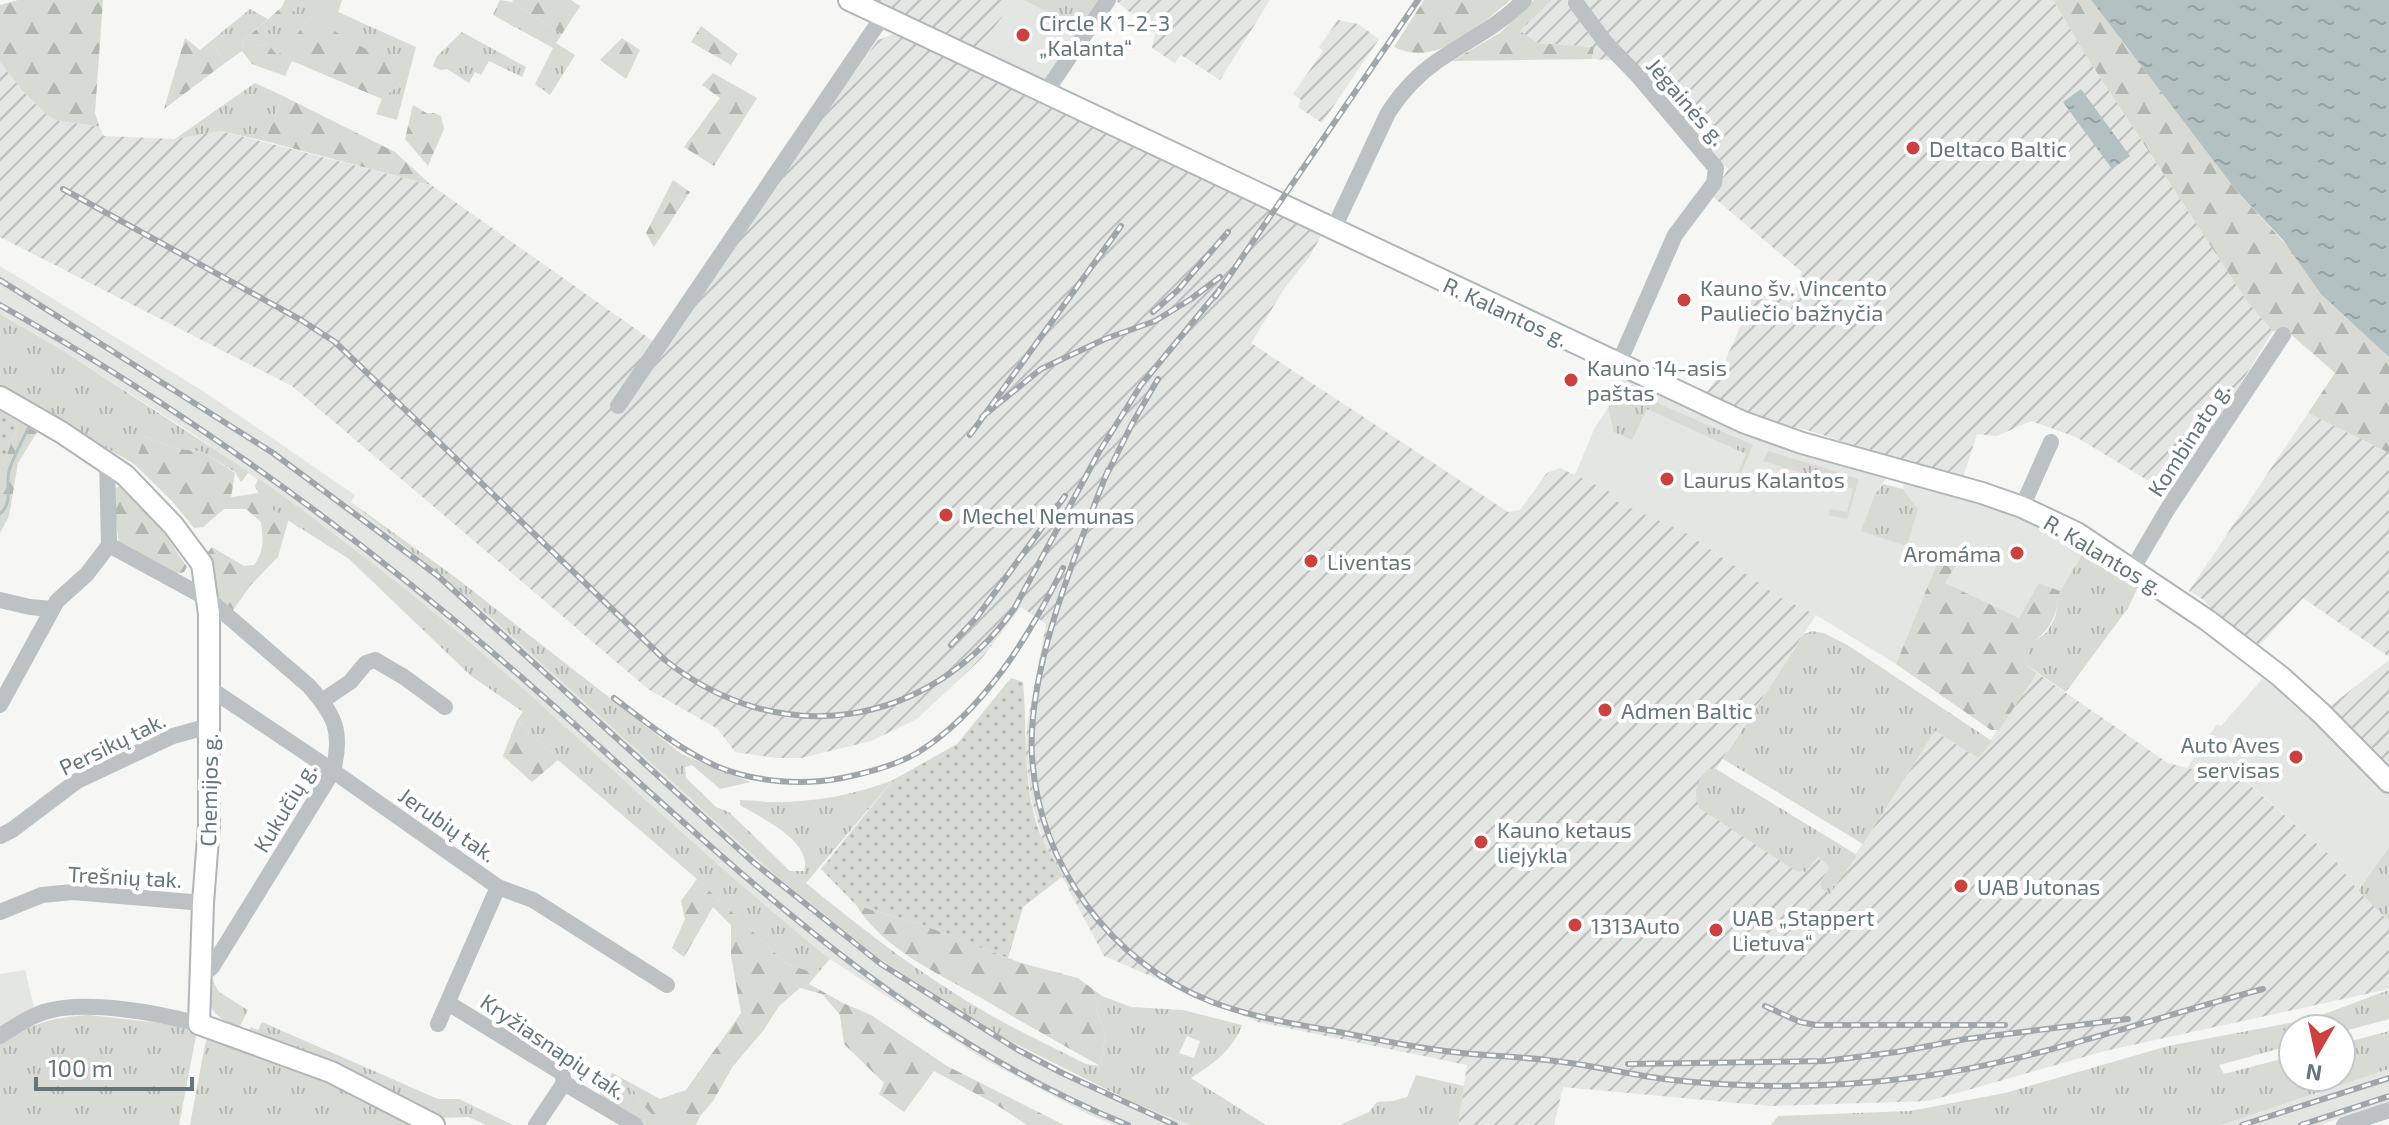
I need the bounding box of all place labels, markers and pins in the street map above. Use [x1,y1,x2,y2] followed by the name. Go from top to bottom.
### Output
[1039,9,1170,60] place label: Circle K 1-2-3 „Kalanta“
[1014,26,1032,44] marker: Circle K 1-2-3 „Kalanta“
[1929,135,2067,161] place label: Deltaco Baltic
[1904,139,1922,157] marker: Deltaco Baltic
[1700,274,1887,325] place label: Kauno šv. Vincento Pauliečio bažnyčia
[1675,291,1693,309] marker: Kauno šv. Vincento Pauliečio bažnyčia
[1587,354,1727,405] place label: Kauno 14-asis paštas
[1562,371,1580,389] marker: Kauno 14-asis paštas
[1683,466,1845,492] place label: Laurus Kalantos
[1658,470,1676,488] marker: Laurus Kalantos
[962,502,1135,528] place label: Mechel Nemunas
[937,506,955,524] marker: Mechel Nemunas
[1904,540,2001,566] place label: Aromáma
[2008,544,2026,562] marker: Aromáma
[1327,548,1412,574] place label: Liventas
[1302,552,1320,570] marker: Liventas
[1621,697,1753,723] place label: Admen Baltic
[1596,701,1614,719] marker: Admen Baltic
[2181,731,2280,782] place label: Auto Aves servisas
[2287,748,2305,766] marker: Auto Aves servisas
[1497,816,1632,868] place label: Kauno ketaus liejykla
[1472,833,1490,851] marker: Kauno ketaus liejykla
[1977,873,2100,899] place label: UAB Jutonas
[1952,877,1970,895] marker: UAB Jutonas
[1732,904,1874,955] place label: UAB „Stappert Lietuva“
[1591,912,1680,938] place label: 1313Auto
[1566,916,1584,934] marker: 1313Auto
[1707,921,1725,939] marker: UAB „Stappert Lietuva“

